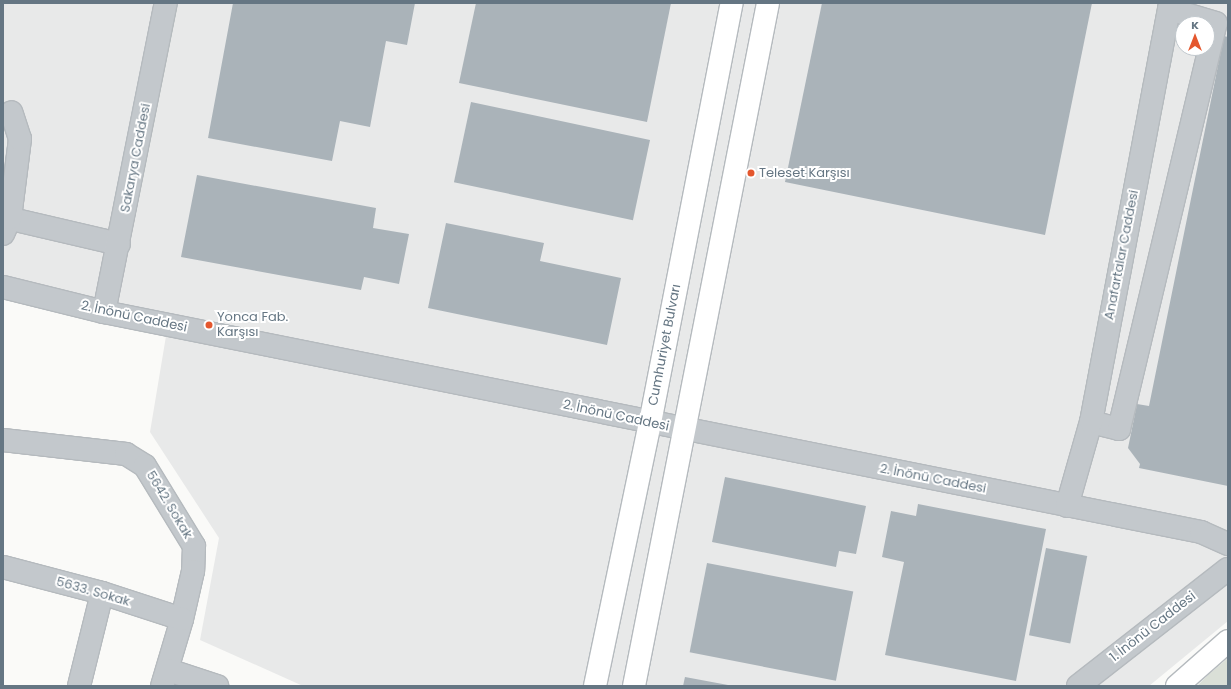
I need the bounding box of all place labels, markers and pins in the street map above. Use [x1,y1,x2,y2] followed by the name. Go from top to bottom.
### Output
[759,165,850,181] place label: Teleset Karşısı
[746,168,756,178] marker: Teleset Karşısı
[217,310,288,341] place label: Yonca Fab. Karşısı
[204,320,214,330] marker: Yonca Fab. Karşısı

